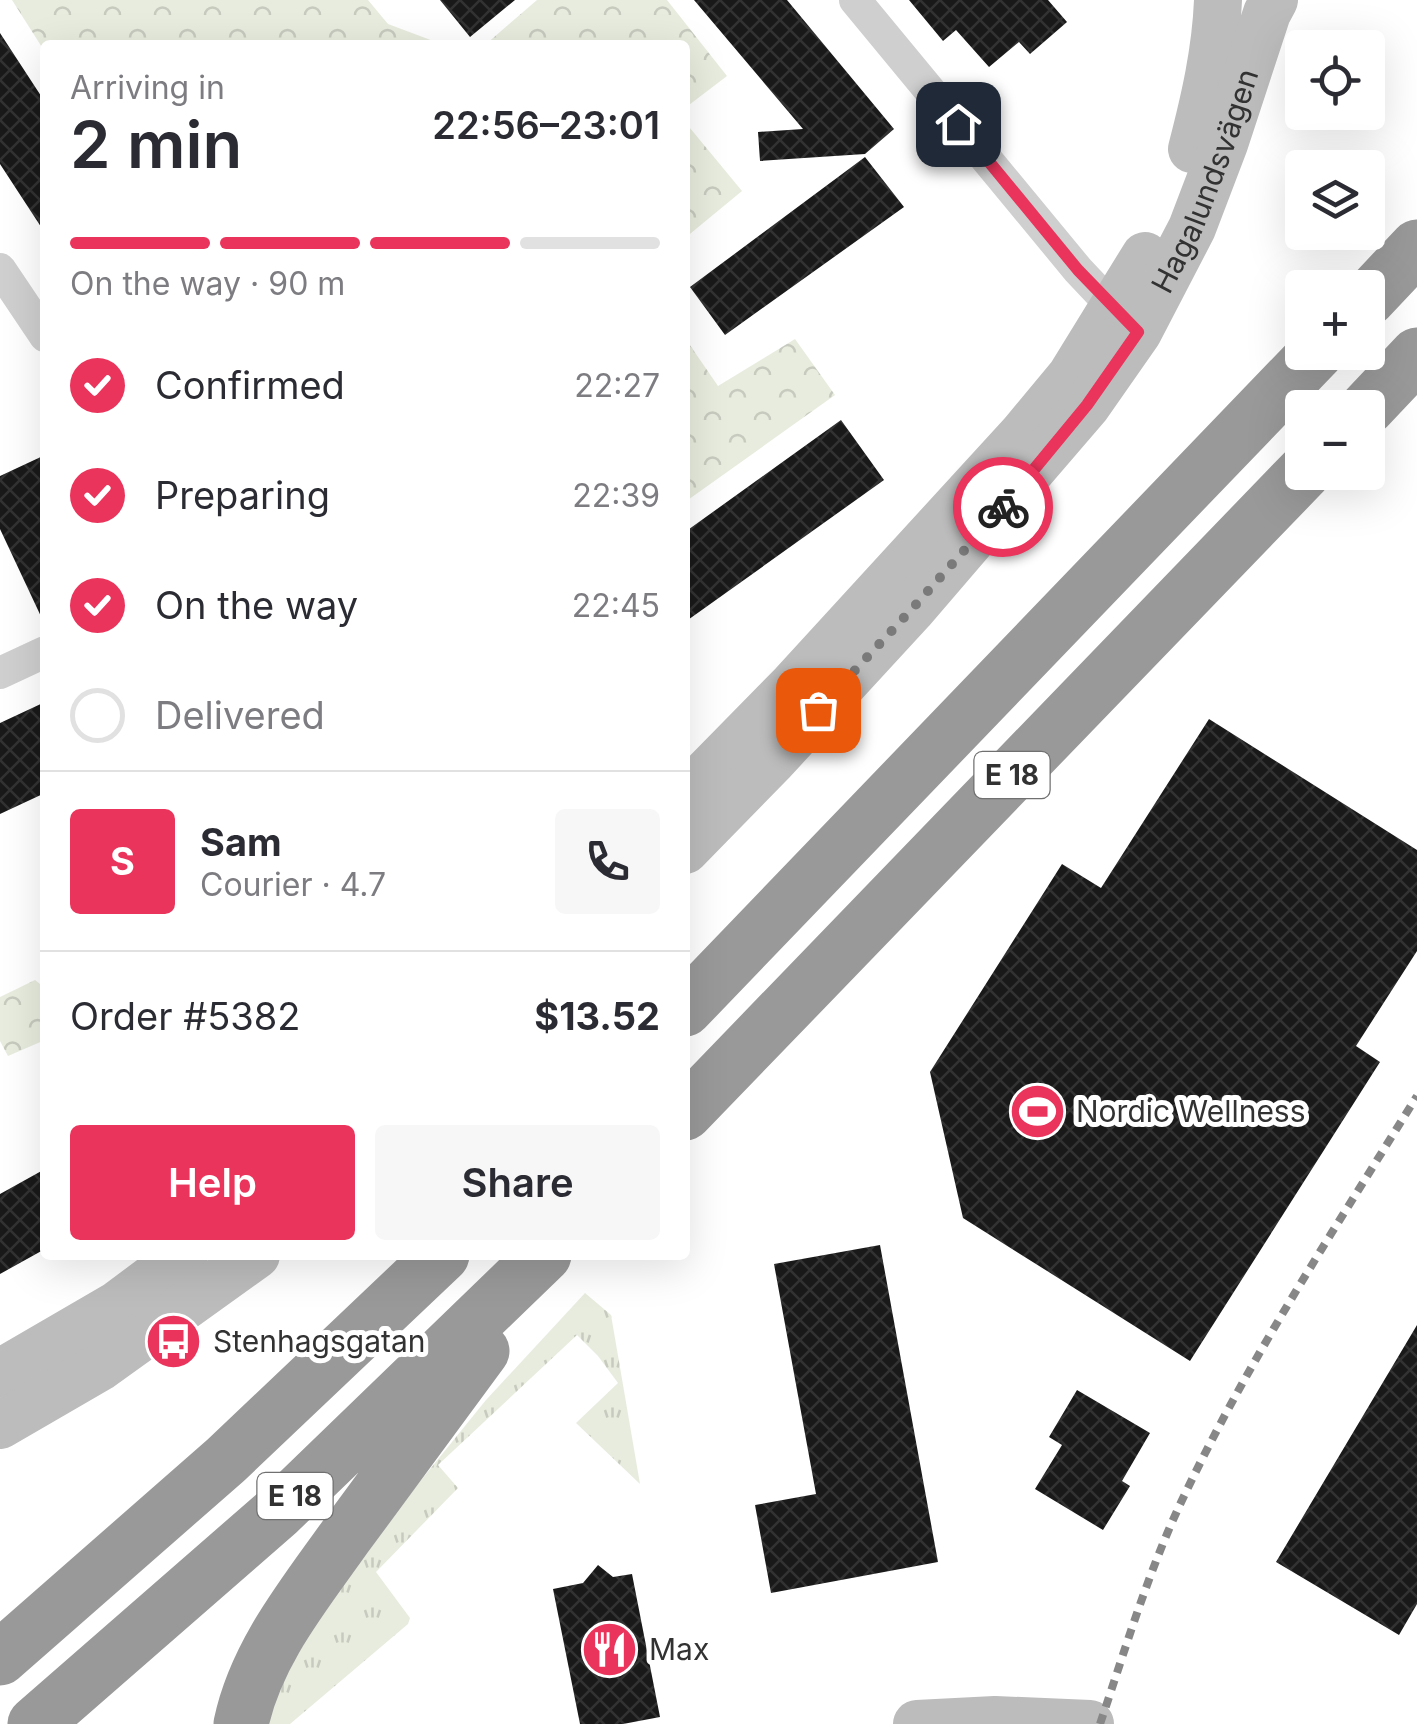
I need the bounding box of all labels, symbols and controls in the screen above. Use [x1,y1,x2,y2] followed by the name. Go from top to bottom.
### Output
[1285,30,1385,490] map controls
[1285,30,1385,130] button: locate
[1144,64,1266,299] street label: Hagalundsvägen
[70,68,225,107] text: Arriving in
[916,82,1001,167] pin
[931,97,986,152] icon: home
[432,102,660,148] text: 22:56–23:01
[70,105,242,184] text: 2 min
[1285,150,1385,250] button: layers
[70,264,345,303] text: On the way · 90 m
[1285,270,1385,370] button: +
[70,358,125,413] icon: check
[155,362,345,408] text: Confirmed
[574,366,660,405] text: 22:27
[1285,390,1385,490] button: −
[953,457,1053,557] courier
[70,468,125,523] icon: check
[155,472,330,518] text: Preparing
[572,476,660,515] text: 22:39
[976,480,1031,535] icon: bike
[70,578,125,633] icon: check
[155,582,358,628] text: On the way
[572,586,660,625] text: 22:45
[776,668,861,753] pin
[791,683,846,738] icon: bag
[155,692,325,738] text: Delivered
[974,752,1050,798] road number: E 18
[555,809,660,914] button: phone
[200,819,282,865] text: Sam
[110,838,135,884] text: S
[200,865,386,904] text: Courier · 4.7
[70,993,300,1039] text: Order #5382
[534,993,660,1039] text: $13.52
[1007,1081,1067,1141] sports icon: Nordic Wellness
[1076,1093,1306,1129] place label: Nordic Wellness
[70,1125,355,1240] button: Help
[375,1125,660,1240] button: Share
[144,1311,204,1371] bus stop icon: Stenhagsgatan
[213,1323,426,1359] place label: Stenhagsgatan
[258,1473,332,1519] road number: E 18
[580,1619,640,1679] restaurant icon: Max
[649,1631,709,1667] place label: Max

